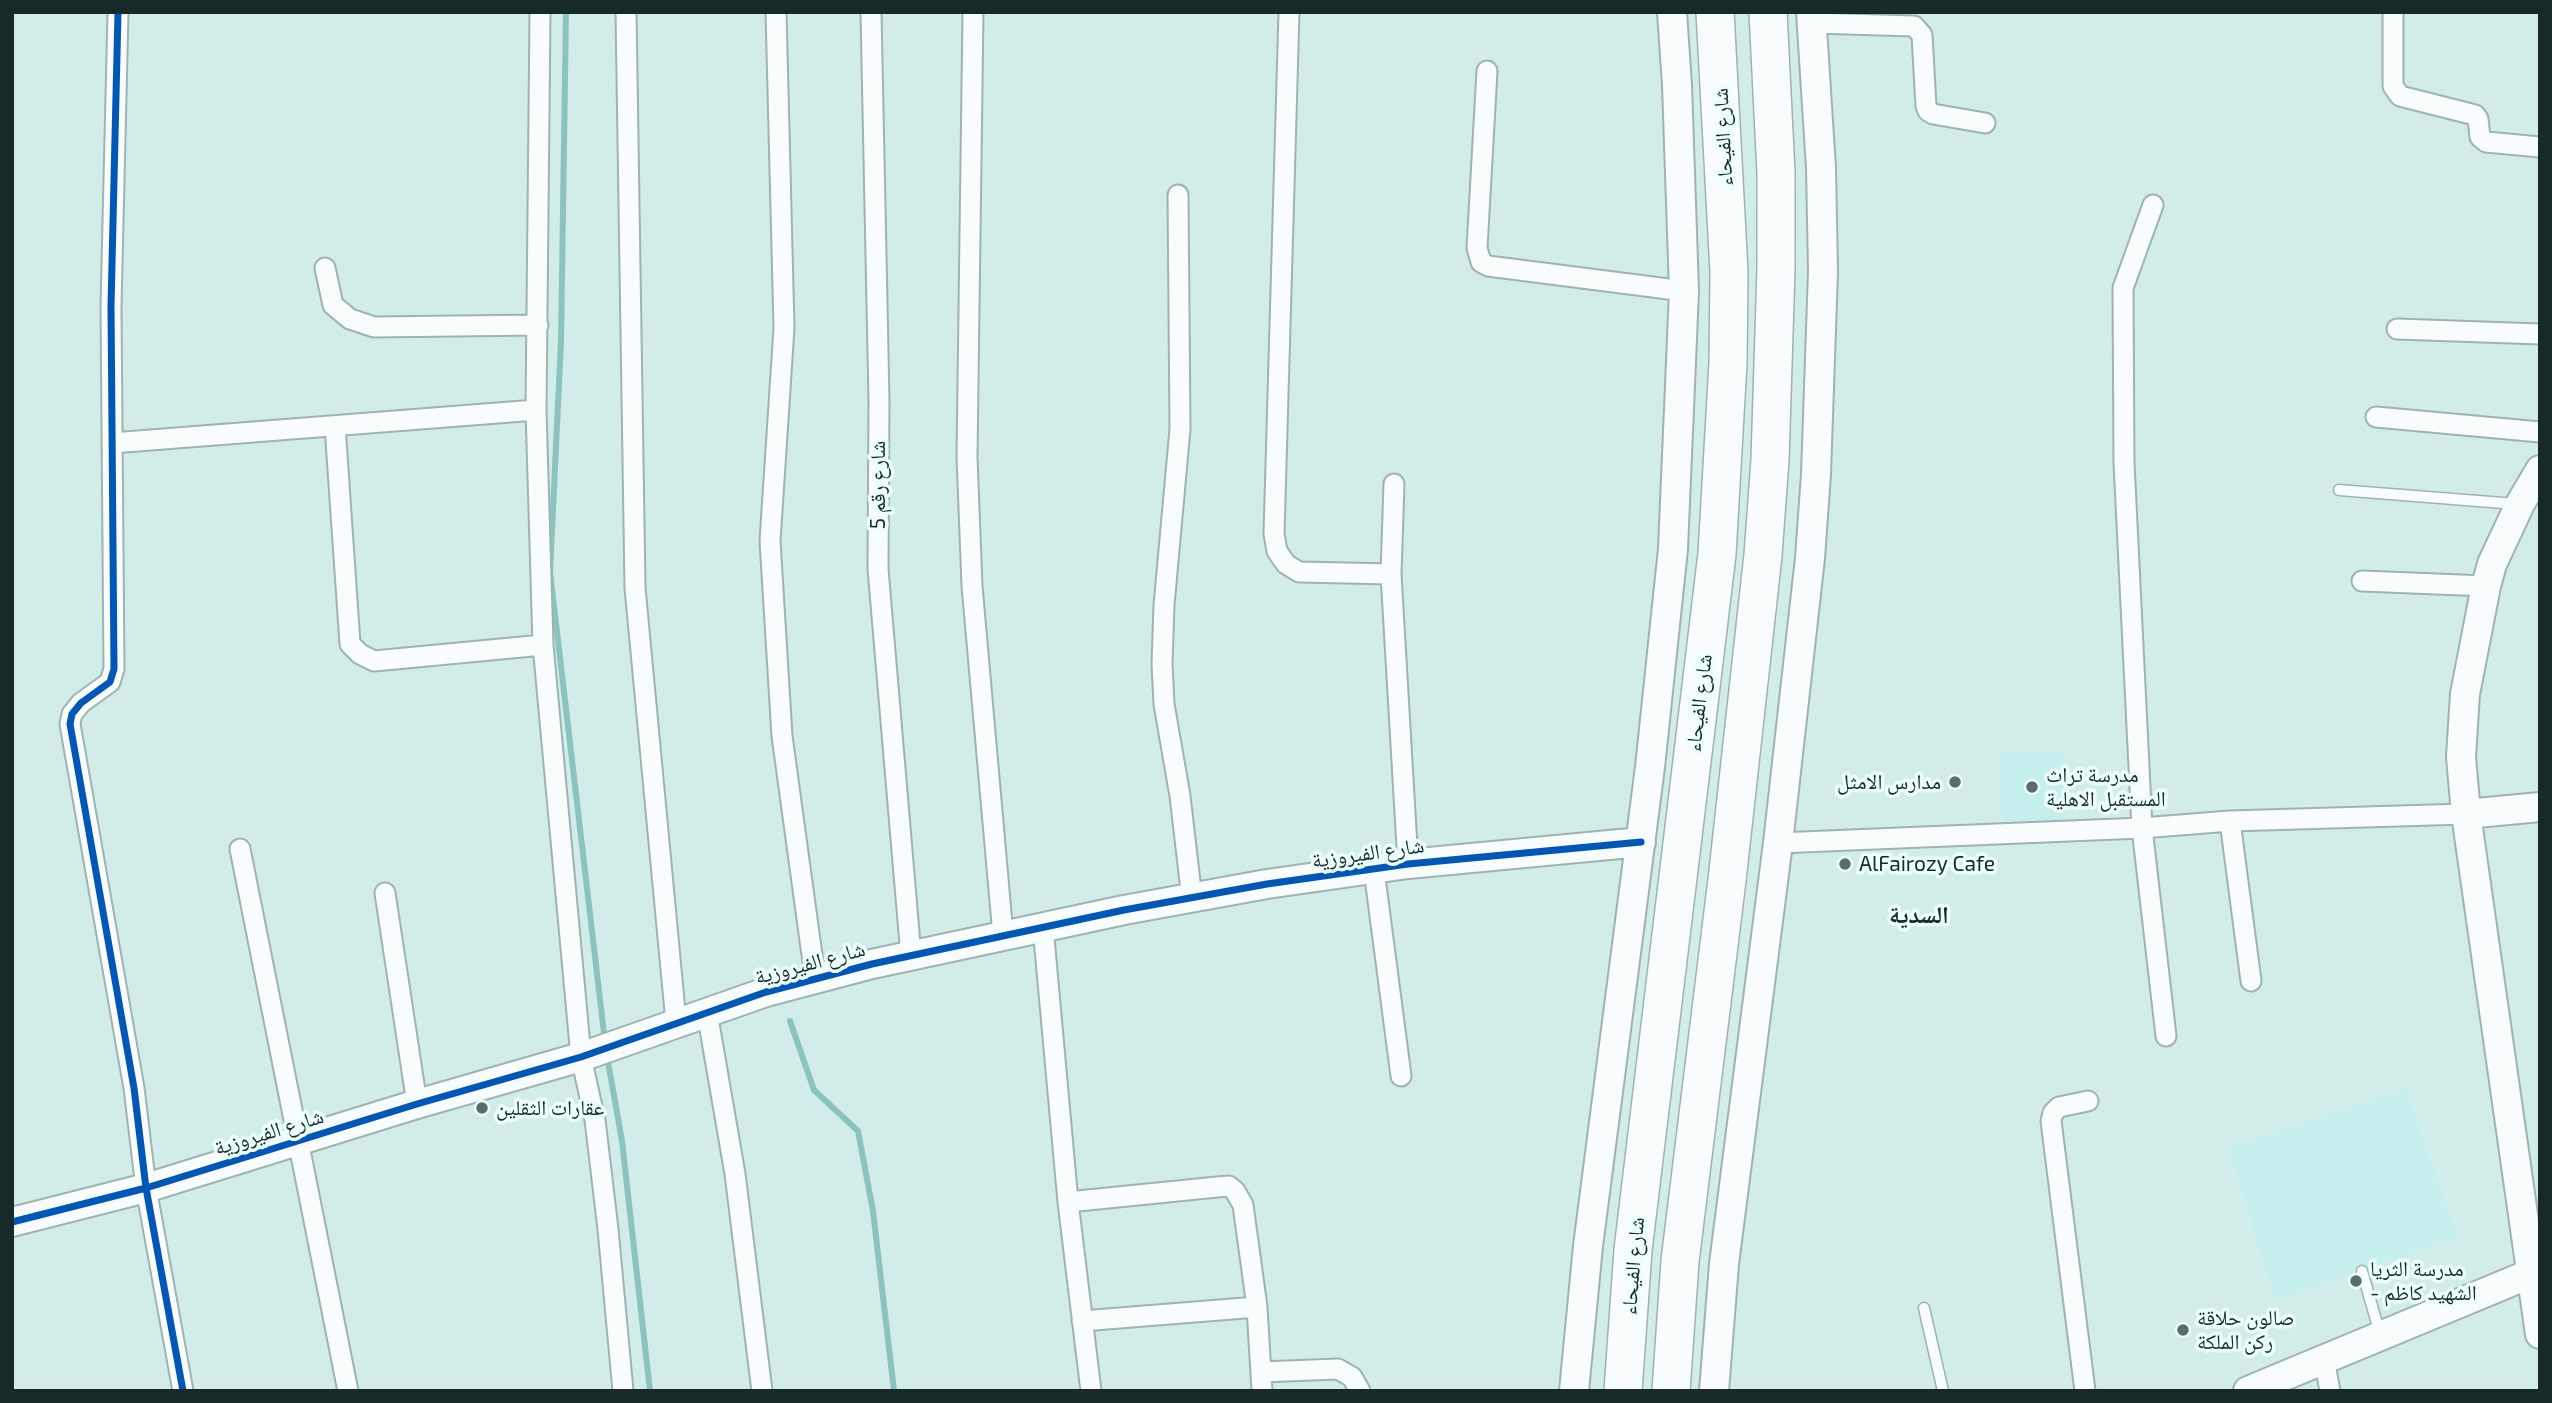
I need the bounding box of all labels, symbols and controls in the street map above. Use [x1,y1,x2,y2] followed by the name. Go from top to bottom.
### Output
[1708,87,1738,187] street label: شارع الفيحاء
[865,441,891,529] street label: شارع رقم 5
[1681,653,1717,753] street label: شارع الفيحاء
[2046,762,2166,812] place label: مدرسة تراث المستقبل الاهلية
[1837,769,1941,795] place label: مدارس الامثل
[1947,774,1963,790] marker: مدارس الامثل
[2024,779,2040,795] marker: مدرسة تراث المستقبل الاهلية
[1310,833,1426,873] street label: شارع الفيروزية
[1859,851,1995,877] place label: AlFairozy Cafe
[1837,856,1853,872] marker: AlFairozy Cafe
[1889,901,1949,929] district label: السدية
[752,936,868,990] street label: شارع الفيروزية
[496,1095,604,1121] place label: عقارات الثقلين
[474,1100,490,1116] marker: عقارات الثقلين
[211,1103,327,1161] street label: شارع الفيروزية
[1616,1216,1650,1316] street label: شارع الفيحاء
[2370,1256,2477,1306] place label: مدرسة الثريا - الشهيد كاظم
[2348,1273,2364,1289] marker: مدرسة الثريا - الشهيد كاظم
[2197,1305,2295,1355] place label: صالون حلاقة ركن الملكة
[2175,1322,2191,1338] marker: صالون حلاقة ركن الملكة

